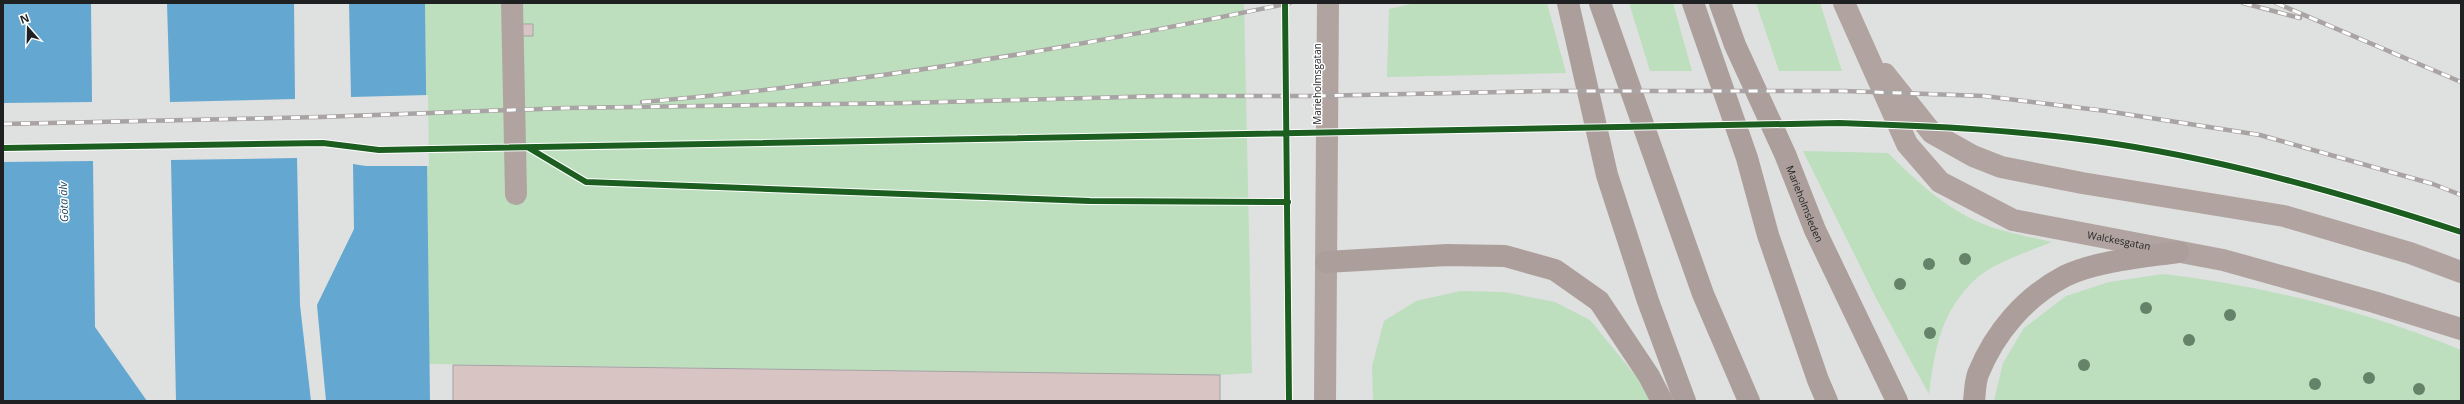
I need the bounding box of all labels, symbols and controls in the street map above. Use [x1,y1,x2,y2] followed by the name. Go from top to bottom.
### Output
[8,8,48,48] north arrow
[18,10,31,27] text: N
[1310,43,1324,125] street label: Marieholmsgatan
[1783,163,1827,244] street label: Marieholmsleden
[55,181,71,222] water label: Göta älv
[2086,227,2152,253] street label: Walckesgatan

